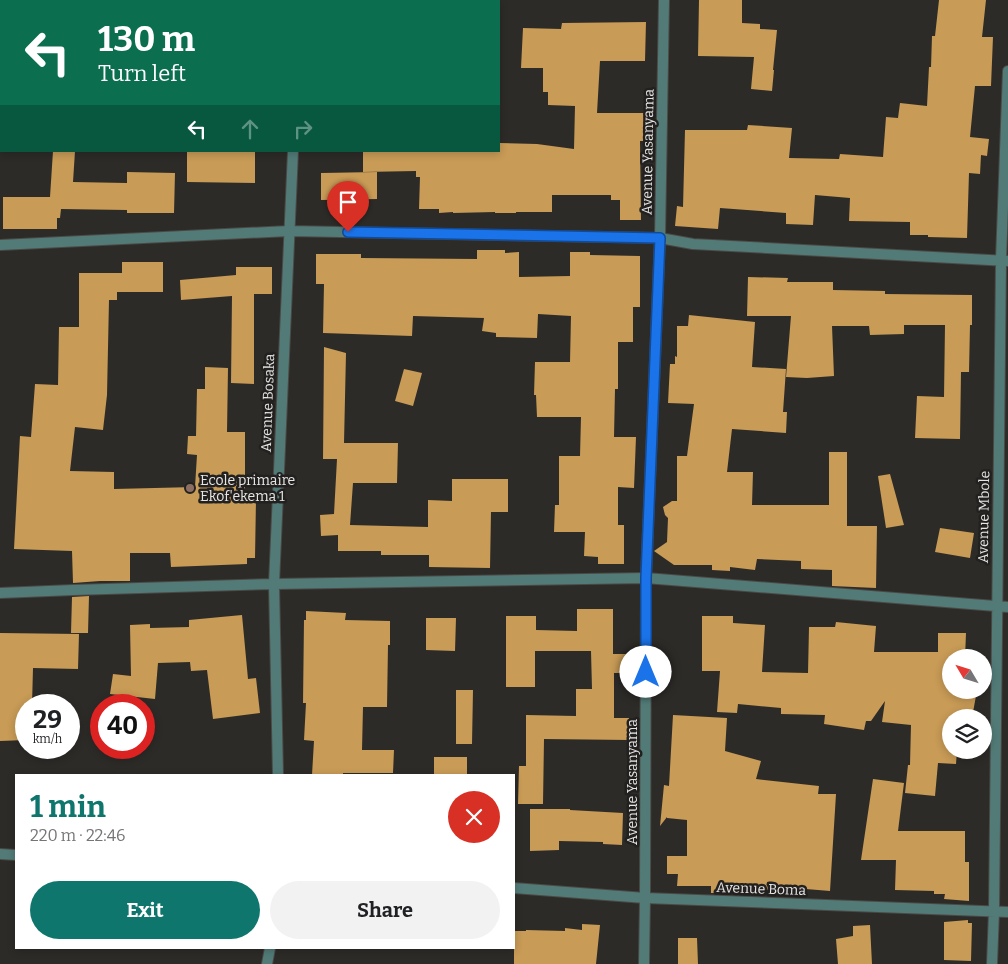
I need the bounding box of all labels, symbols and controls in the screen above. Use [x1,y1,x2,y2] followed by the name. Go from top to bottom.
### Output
[98,18,195,60] text: 130 m
[15,20,80,85] icon: left
[98,60,186,87] text: Turn left
[638,89,658,215] street label: Avenue Yasanyama
[183,115,211,143] icon: left
[236,115,264,143] icon: ahead
[289,115,317,143] icon: right
[327,181,369,232] pin
[334,188,362,216] icon: arrive
[258,353,278,453] street label: Avenue Bosaka
[975,471,993,563] street label: Avenue Mbole
[200,472,295,505] place label: Ecole primaire Ekof'ekema 1
[184,482,196,494] marker: Ecole primaire Ekof'ekema 1
[619,645,671,697] position arrow
[942,649,992,699] north arrow
[942,649,992,759] map controls
[90,694,155,759] speed limit sign: 40
[33,705,62,735] text: 29
[942,709,992,759] button: layers
[624,719,641,845] street label: Avenue Yasanyama
[33,732,62,746] text: km/h
[30,789,106,825] text: 1 min
[448,791,500,843] button: close
[30,826,125,845] text: 220 m · 22:46
[716,879,807,899] street label: Avenue Boma
[30,881,260,939] button: Exit
[270,881,500,939] button: Share

